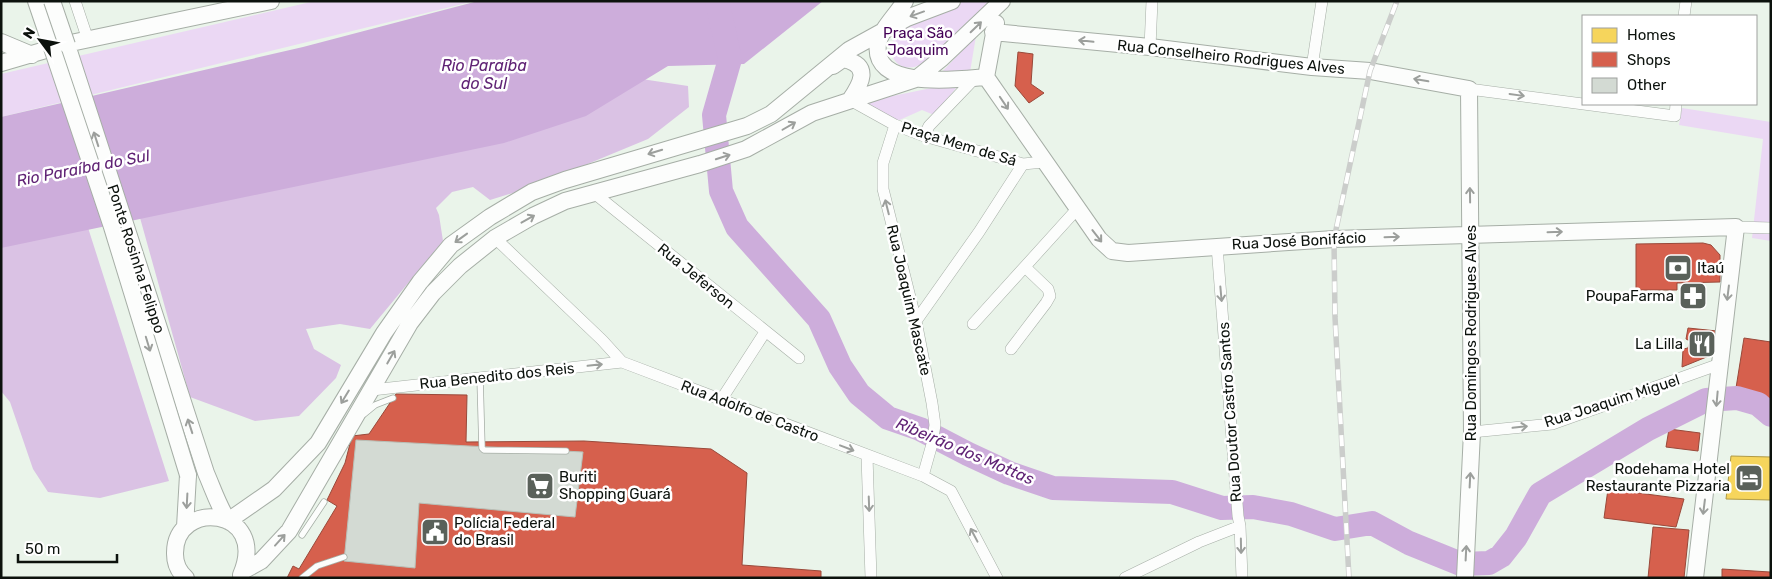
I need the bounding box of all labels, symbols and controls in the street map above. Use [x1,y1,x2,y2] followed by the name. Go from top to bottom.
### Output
[910,10,925,19] one-way arrow
[15,15,65,65] north arrow
[1582,15,1757,105] legend
[969,21,982,33] one-way arrow
[883,24,953,59] park label: Praça São Joaquim
[20,25,39,42] text: N
[1627,26,1676,44] text: Homes
[1078,36,1094,46] one-way arrow
[1116,36,1346,78] street label: Rua Conselheiro Rodrigues Alves
[1627,51,1671,69] text: Shops
[441,56,527,93] water label: Rio Paraíba do Sul
[1413,75,1429,85] one-way arrow
[1627,76,1667,94] text: Other
[1509,90,1525,100] one-way arrow
[999,96,1009,110] one-way arrow
[899,118,1019,170] street label: Praça Mem de Sá
[782,121,796,131] one-way arrow
[91,131,101,147] one-way arrow
[15,146,152,190] water label: Rio Paraíba do Sul
[648,148,664,158] one-way arrow
[715,152,731,161] one-way arrow
[103,182,169,336] street label: Ponte Rosinha Felippo
[1466,187,1475,203] one-way arrow
[882,199,892,215] one-way arrow
[520,213,534,223] one-way arrow
[883,223,935,377] street label: Rua Joaquim Mascate
[1462,224,1480,441] street label: Rua Domingos Rodrigues Alves
[1231,228,1367,254] street label: Rua José Bonifácio
[1546,228,1562,237] one-way arrow
[1092,229,1103,242] one-way arrow
[1384,232,1400,242] one-way arrow
[455,233,468,244] one-way arrow
[654,240,738,312] street label: Rua Jeferson
[1663,253,1693,283] bank icon: Itaú
[1697,259,1724,277] place label: Itaú
[1678,281,1708,311] pharmacy icon: PoupaFarma
[1723,285,1733,301] one-way arrow
[1216,286,1226,302] one-way arrow
[1586,287,1674,305] place label: PoupaFarma
[1215,321,1245,503] street label: Rua Doutor Castro Santos
[1687,329,1717,359] restaurant icon: La Lilla
[1635,335,1683,353] place label: La Lilla
[144,336,154,352] one-way arrow
[386,349,396,364] one-way arrow
[419,359,576,393] street label: Rua Benedito dos Reis
[587,360,603,370] one-way arrow
[1542,371,1682,431] street label: Rua Joaquim Miguel
[678,376,822,446] street label: Rua Adolfo de Castro
[340,390,350,404] one-way arrow
[1712,390,1722,406] one-way arrow
[893,413,1037,489] water label: Ribeirão dos Mottas
[185,419,195,435] one-way arrow
[1512,422,1528,432] one-way arrow
[839,444,854,453] one-way arrow
[1586,460,1730,495] place label: Rodehama Hotel Restaurante Pizzaria
[1734,463,1764,493] hotel icon: Rodehama Hotel Restaurante Pizzaria
[559,468,671,503] place label: Buriti Shopping Guará
[525,471,555,501] supermarket icon: Buriti Shopping Guará
[1465,472,1474,488] one-way arrow
[182,493,192,509] one-way arrow
[864,496,873,512] one-way arrow
[1699,499,1709,515] one-way arrow
[454,514,555,549] place label: Polícia Federal do Brasil
[420,517,450,547] public building icon: Polícia Federal do Brasil
[969,527,979,542] one-way arrow
[18,532,116,564] scale bar
[274,534,286,547] one-way arrow
[1236,538,1246,554] one-way arrow
[25,540,60,558] text: 50 m
[1461,545,1471,562] one-way arrow

